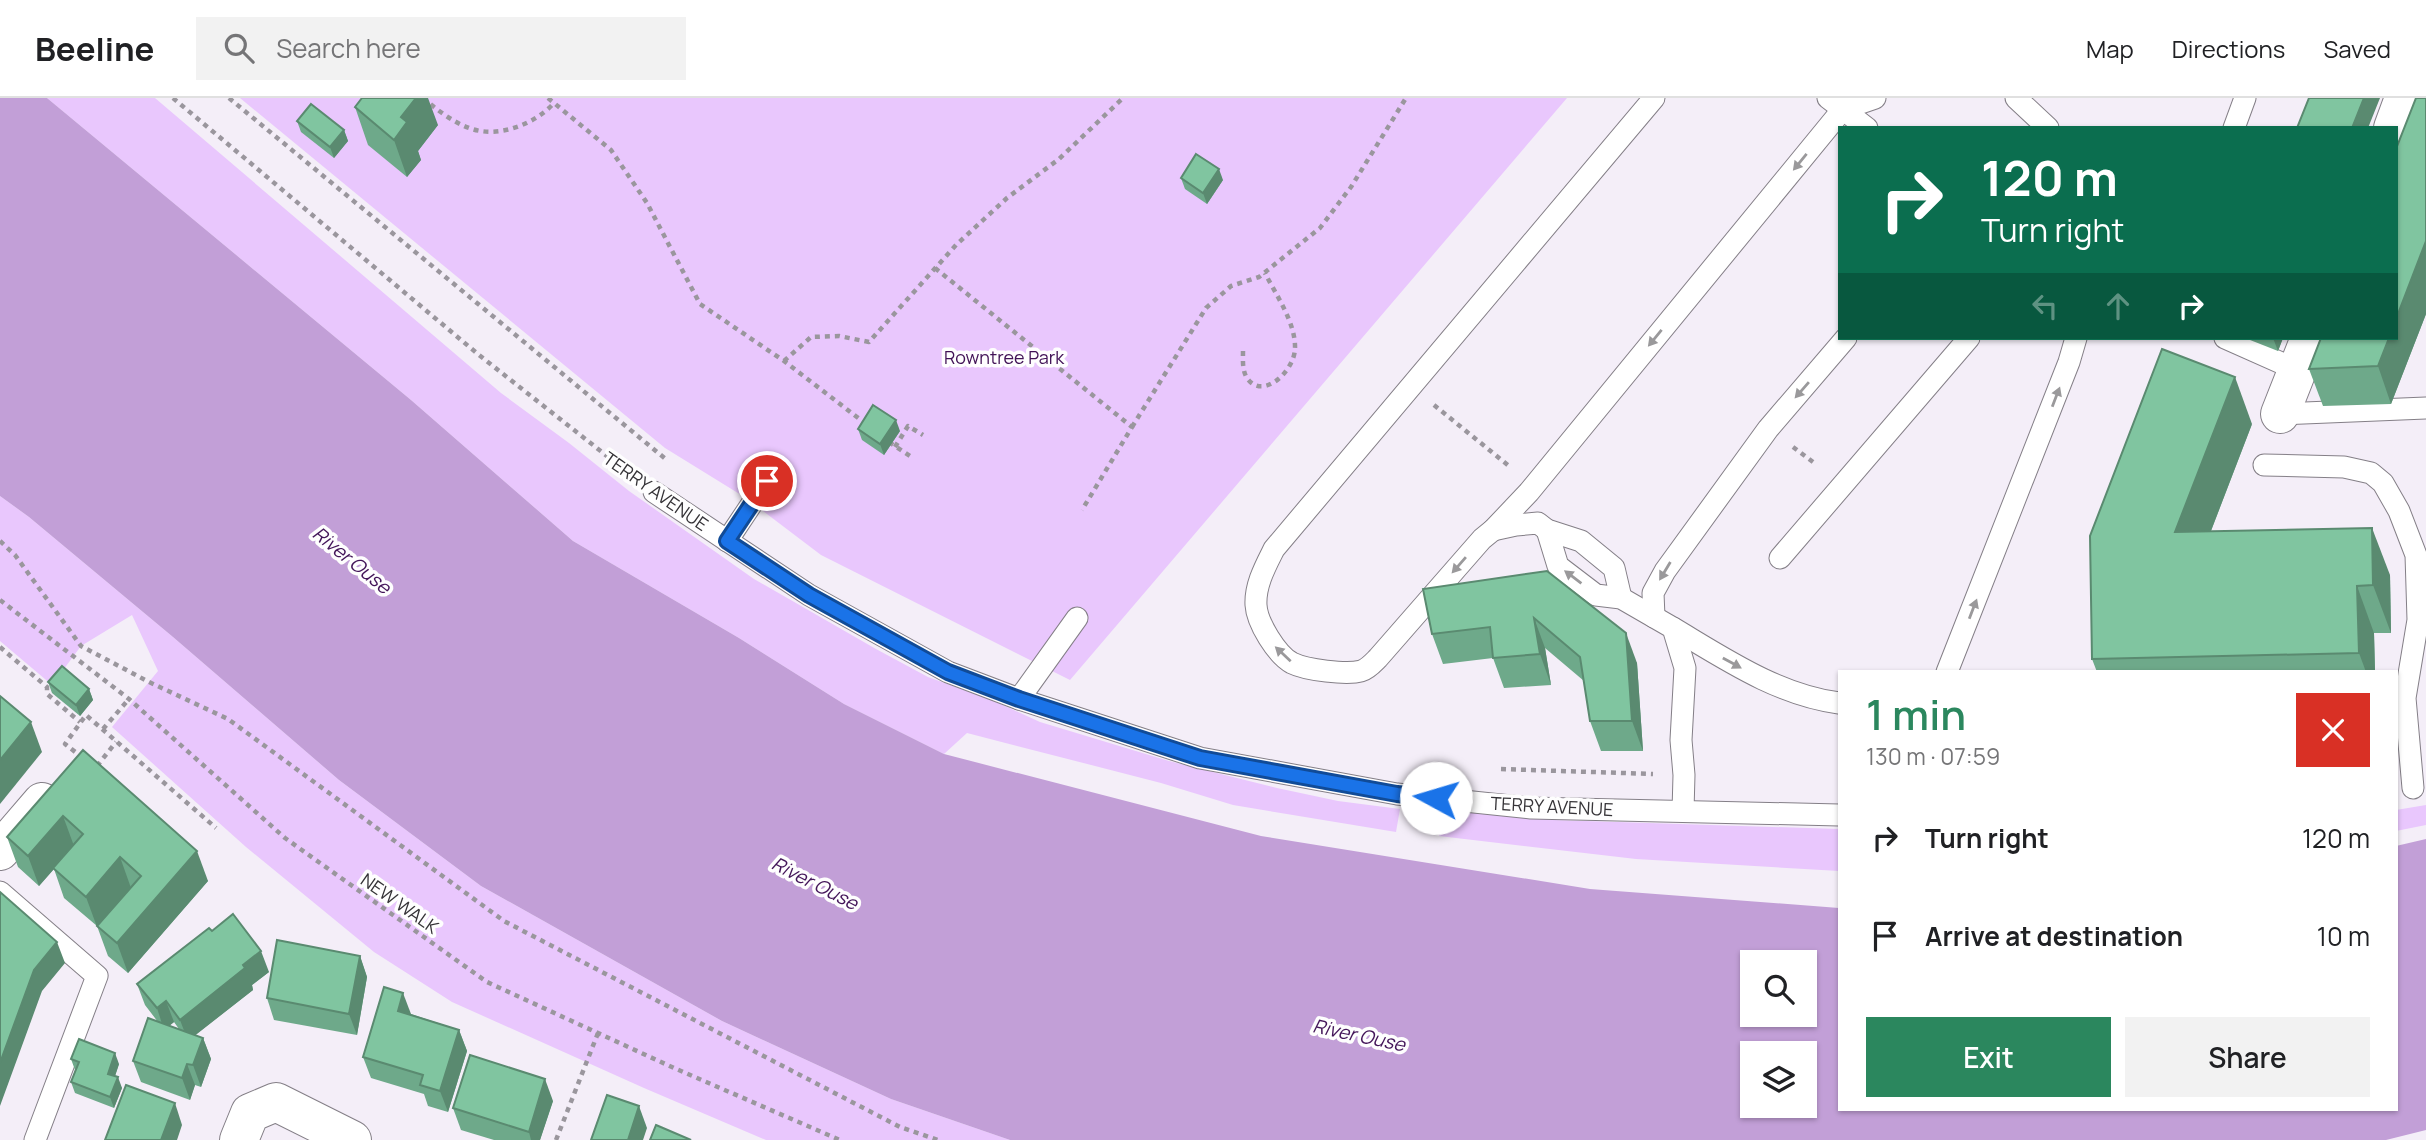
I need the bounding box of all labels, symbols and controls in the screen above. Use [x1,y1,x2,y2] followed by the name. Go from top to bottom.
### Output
[196,17,686,80] search box
[35,26,154,71] text: Beeline
[220,29,258,67] icon: search
[276,30,421,66] text: Search here
[2086,32,2134,65] text: Map
[2172,32,2285,65] text: Directions
[2323,32,2391,65] text: Saved
[1981,144,2118,211] text: 120 m
[1793,154,1808,171] one-way arrow
[1866,154,1957,245] icon: right
[1981,208,2124,252] text: Turn right
[2026,287,2064,325] icon: left
[2099,287,2137,325] icon: ahead
[2172,287,2210,325] icon: right
[1648,328,1663,346] one-way arrow
[944,345,1065,369] park label: Rowntree Park
[1795,381,1810,398] one-way arrow
[2050,386,2061,407] one-way arrow
[599,446,713,536] street label: TERRY AVENUE
[737,451,797,511] pin
[748,462,786,500] icon: arrive
[307,520,398,601] water label: River Ouse
[1451,556,1467,573] one-way arrow
[1659,562,1672,581] one-way arrow
[1564,571,1582,585] one-way arrow
[1968,598,1979,619] one-way arrow
[1275,647,1292,663] one-way arrow
[1722,657,1742,669] one-way arrow
[1866,685,1966,743] text: 1 min
[2296,693,2370,767] button: close
[1866,740,2000,772] text: 130 m · 07:59
[1399,761,1473,835] position arrow
[1490,791,1614,821] street label: TERRY AVENUE
[1866,819,1904,857] icon: right
[1925,820,2049,856] text: Turn right
[2302,820,2370,856] text: 120 m
[767,850,864,917] water label: River Ouse
[356,867,444,939] street label: NEW WALK
[1866,917,1904,955] icon: arrive
[1925,918,2183,954] text: Arrive at destination
[2317,918,2370,954] text: 10 m
[1740,950,1817,1118] map controls
[1740,950,1817,1027] button: search
[1311,1013,1409,1058] water label: River Ouse
[1866,1017,2111,1097] button: Exit
[2125,1017,2370,1097] button: Share
[1740,1041,1817,1118] button: layers

